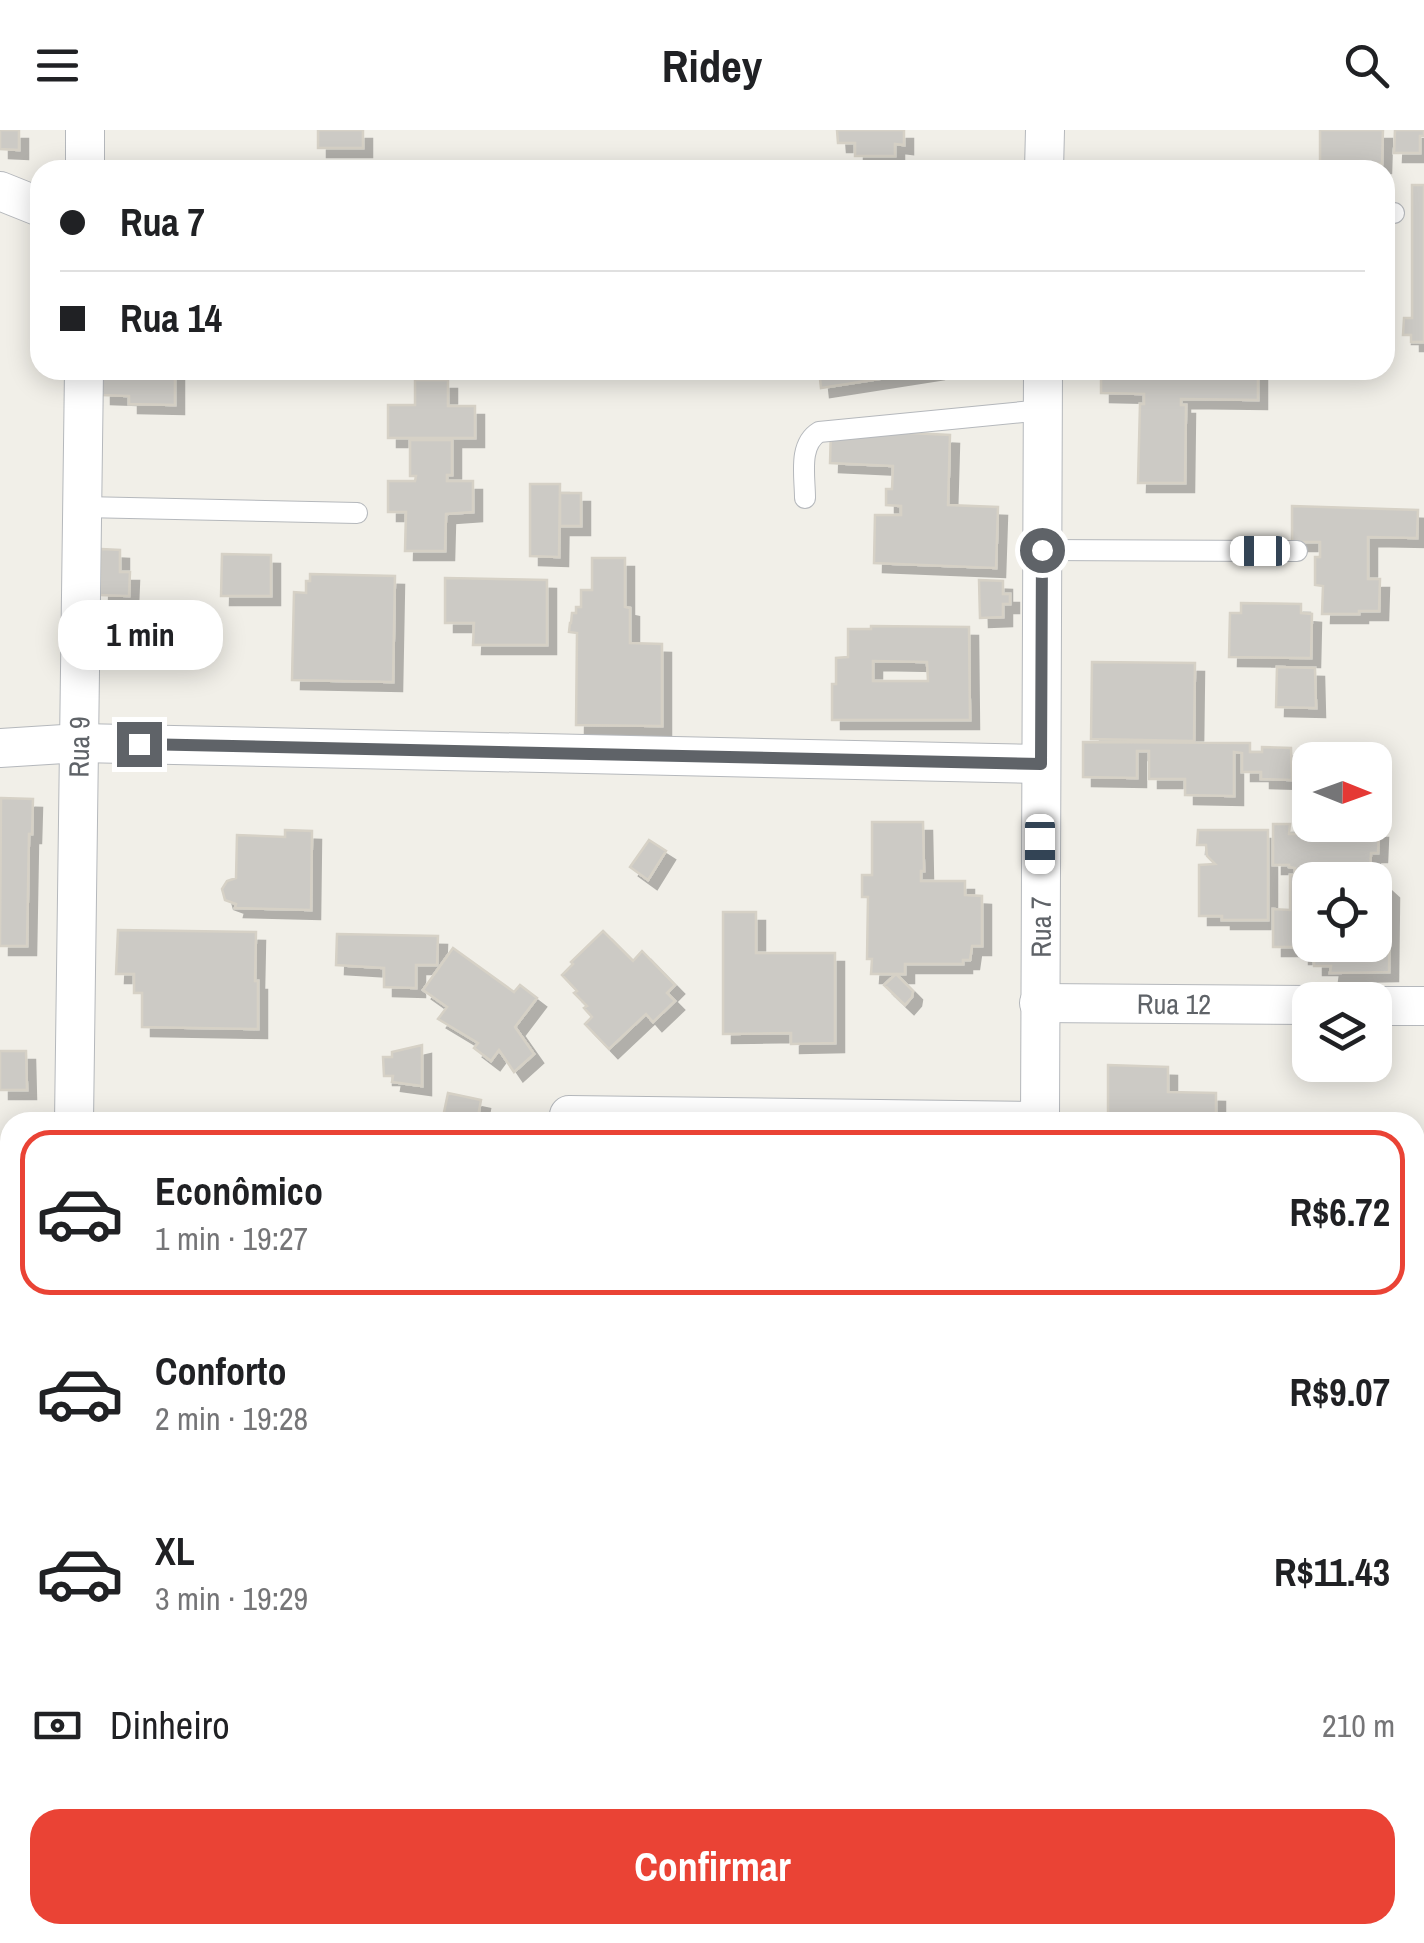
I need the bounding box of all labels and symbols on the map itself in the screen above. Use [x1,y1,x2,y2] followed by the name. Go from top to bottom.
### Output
[1020,528,1065,573] route start
[1230,536,1290,566] car
[56,599,222,669] callout: 1 min
[60,716,98,778] street label: Rua 9
[117,722,162,767] route end
[1292,742,1392,842] north arrow
[1025,814,1055,874] car
[1022,896,1060,958] street label: Rua 7
[1137,985,1211,1023] street label: Rua 12

